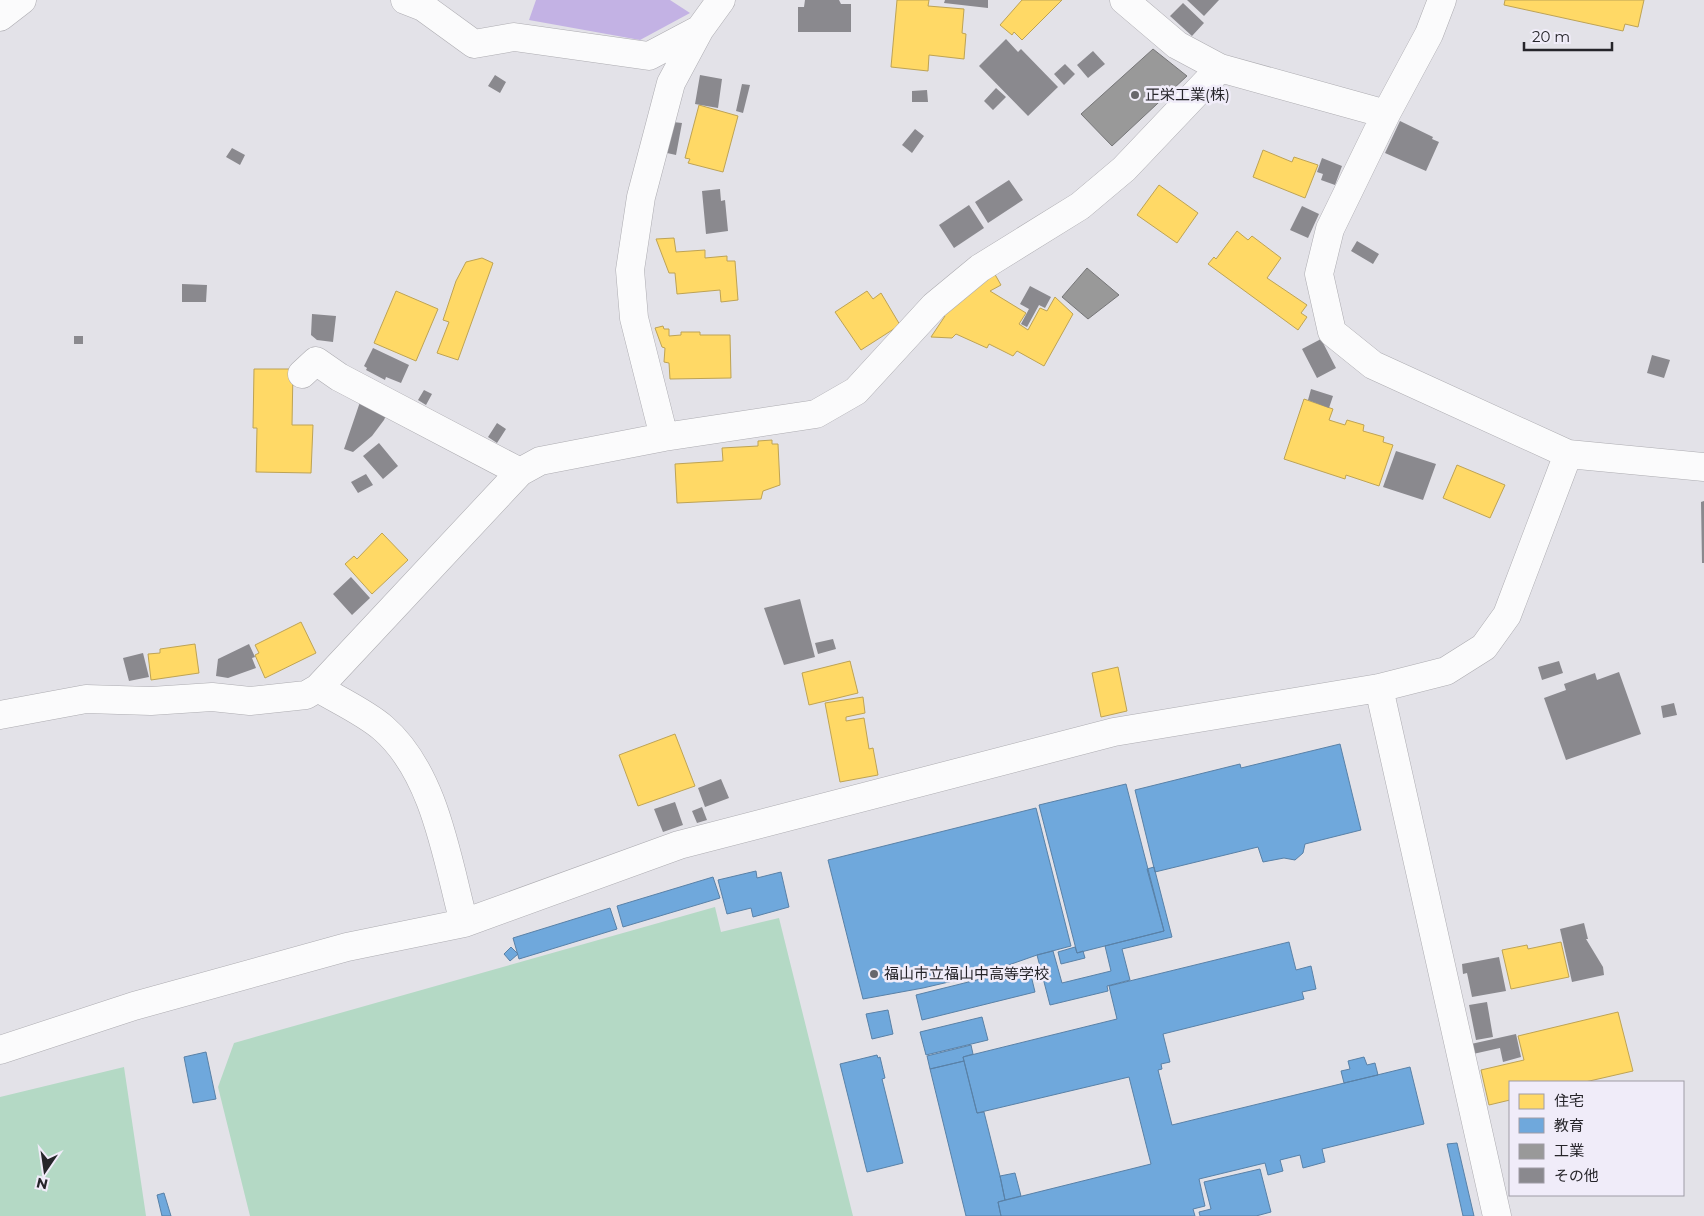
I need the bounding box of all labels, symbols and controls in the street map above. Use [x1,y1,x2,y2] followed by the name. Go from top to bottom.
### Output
[1524,20,1612,52] scale bar
[1532,27,1570,46] text: 20 m
[1145,85,1230,104] place label: 正栄工業(株)
[1129,89,1141,101] marker: 正栄工業(株)
[884,964,1049,983] place label: 福山市立福山中高等学校
[868,968,880,980] marker: 福山市立福山中高等学校
[1509,1081,1684,1196] legend
[1554,1091,1584,1110] text: 住宅
[1554,1116,1584,1135] text: 教育
[1554,1141,1584,1160] text: 工業
[20,1146,70,1196] north arrow
[1554,1166,1599,1185] text: その他
[35,1174,50,1194] text: N

